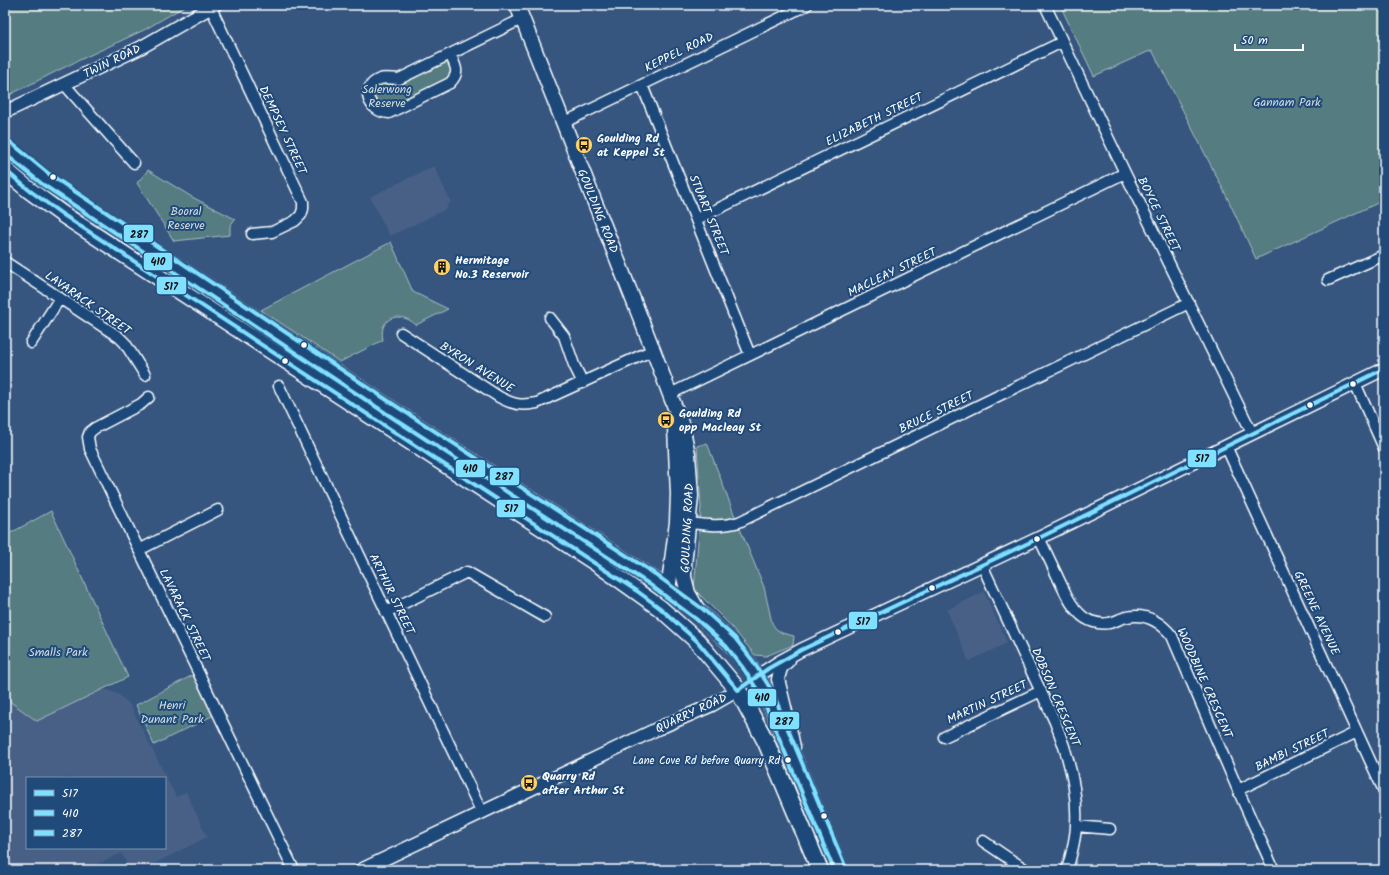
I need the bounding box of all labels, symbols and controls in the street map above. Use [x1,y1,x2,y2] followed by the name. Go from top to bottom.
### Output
[1235,26,1303,52] scale bar
[641,27,717,77] street label: KEPPEL ROAD
[1241,31,1268,50] text: 50 m
[80,39,144,84] street label: TWIN ROAD
[362,80,412,113] park label: Salerwong Reserve
[254,83,312,179] street label: DEMPSEY STREET
[822,87,928,151] street label: ELIZABETH STREET
[1253,93,1321,112] park label: Gannam Park
[597,129,665,162] place label: Goulding Rd at Keppel St
[574,135,594,155] bus stop icon: Goulding Rd at Keppel St
[572,166,623,256] street label: GOULDING ROAD
[48,172,58,182] unlabelled marker
[684,172,734,260] street label: STUART STREET
[1132,174,1186,256] street label: BOYCE STREET
[167,202,205,235] park label: Booral Reserve
[123,224,154,243] line badge: 287
[130,226,149,244] text: 287
[845,242,941,302] street label: MACLEAY STREET
[455,251,530,284] place label: Hermitage No.3 Reservoir
[143,252,173,271] line badge: 410
[151,253,166,271] text: 410
[432,257,452,277] building icon: Hermitage No.3 Reservoir
[41,267,136,341] street label: LAVARACK STREET
[156,276,187,295] line badge: 517
[163,278,179,296] text: 517
[436,337,519,398] street label: BYRON AVENUE
[299,340,309,350] unlabelled marker
[280,356,290,366] unlabelled marker
[1348,379,1358,389] unlabelled marker
[896,385,978,439] street label: BRUCE STREET
[1305,400,1315,410] unlabelled marker
[679,404,762,437] place label: Goulding Rd opp Macleay St
[656,410,676,430] bus stop icon: Goulding Rd opp Macleay St
[1187,449,1217,468] line badge: 517
[1194,450,1210,468] text: 517
[455,459,486,478] line badge: 410
[463,460,478,478] text: 410
[489,467,520,486] line badge: 287
[495,468,514,486] text: 287
[676,483,699,573] street label: GOULDING ROAD
[496,499,526,518] line badge: 517
[503,500,519,518] text: 517
[1032,534,1042,544] unlabelled marker
[364,550,420,639] street label: ARTHUR STREET
[154,566,216,666] street label: LAVARACK STREET
[1289,568,1345,660] street label: GREENE AVENUE
[927,583,937,593] unlabelled marker
[848,611,878,630] line badge: 517
[855,613,871,631] text: 517
[1172,625,1238,743] street label: WOODBINE CRESCENT
[833,627,843,637] unlabelled marker
[28,643,88,662] park label: Smalls Park
[1026,645,1086,751] street label: DOBSON CRESCENT
[944,675,1032,729] street label: MARTIN STREET
[652,688,730,738] street label: QUARRY ROAD
[747,688,777,707] line badge: 410
[755,689,770,707] text: 410
[140,696,204,729] park label: Henri Dunant Park
[769,711,800,730] line badge: 287
[775,713,794,731] text: 287
[1252,724,1334,777] street label: BAMBI STREET
[633,752,781,770] place label: Lane Cove Rd before Quarry Rd
[783,755,793,765] marker: Lane Cove Rd before Quarry Rd
[542,767,625,800] place label: Quarry Rd after Arthur St
[519,773,539,793] bus stop icon: Quarry Rd after Arthur St
[26,777,166,849] legend
[62,784,78,803] text: 517
[62,804,78,823] text: 410
[819,811,829,821] unlabelled marker
[62,824,82,843] text: 287

